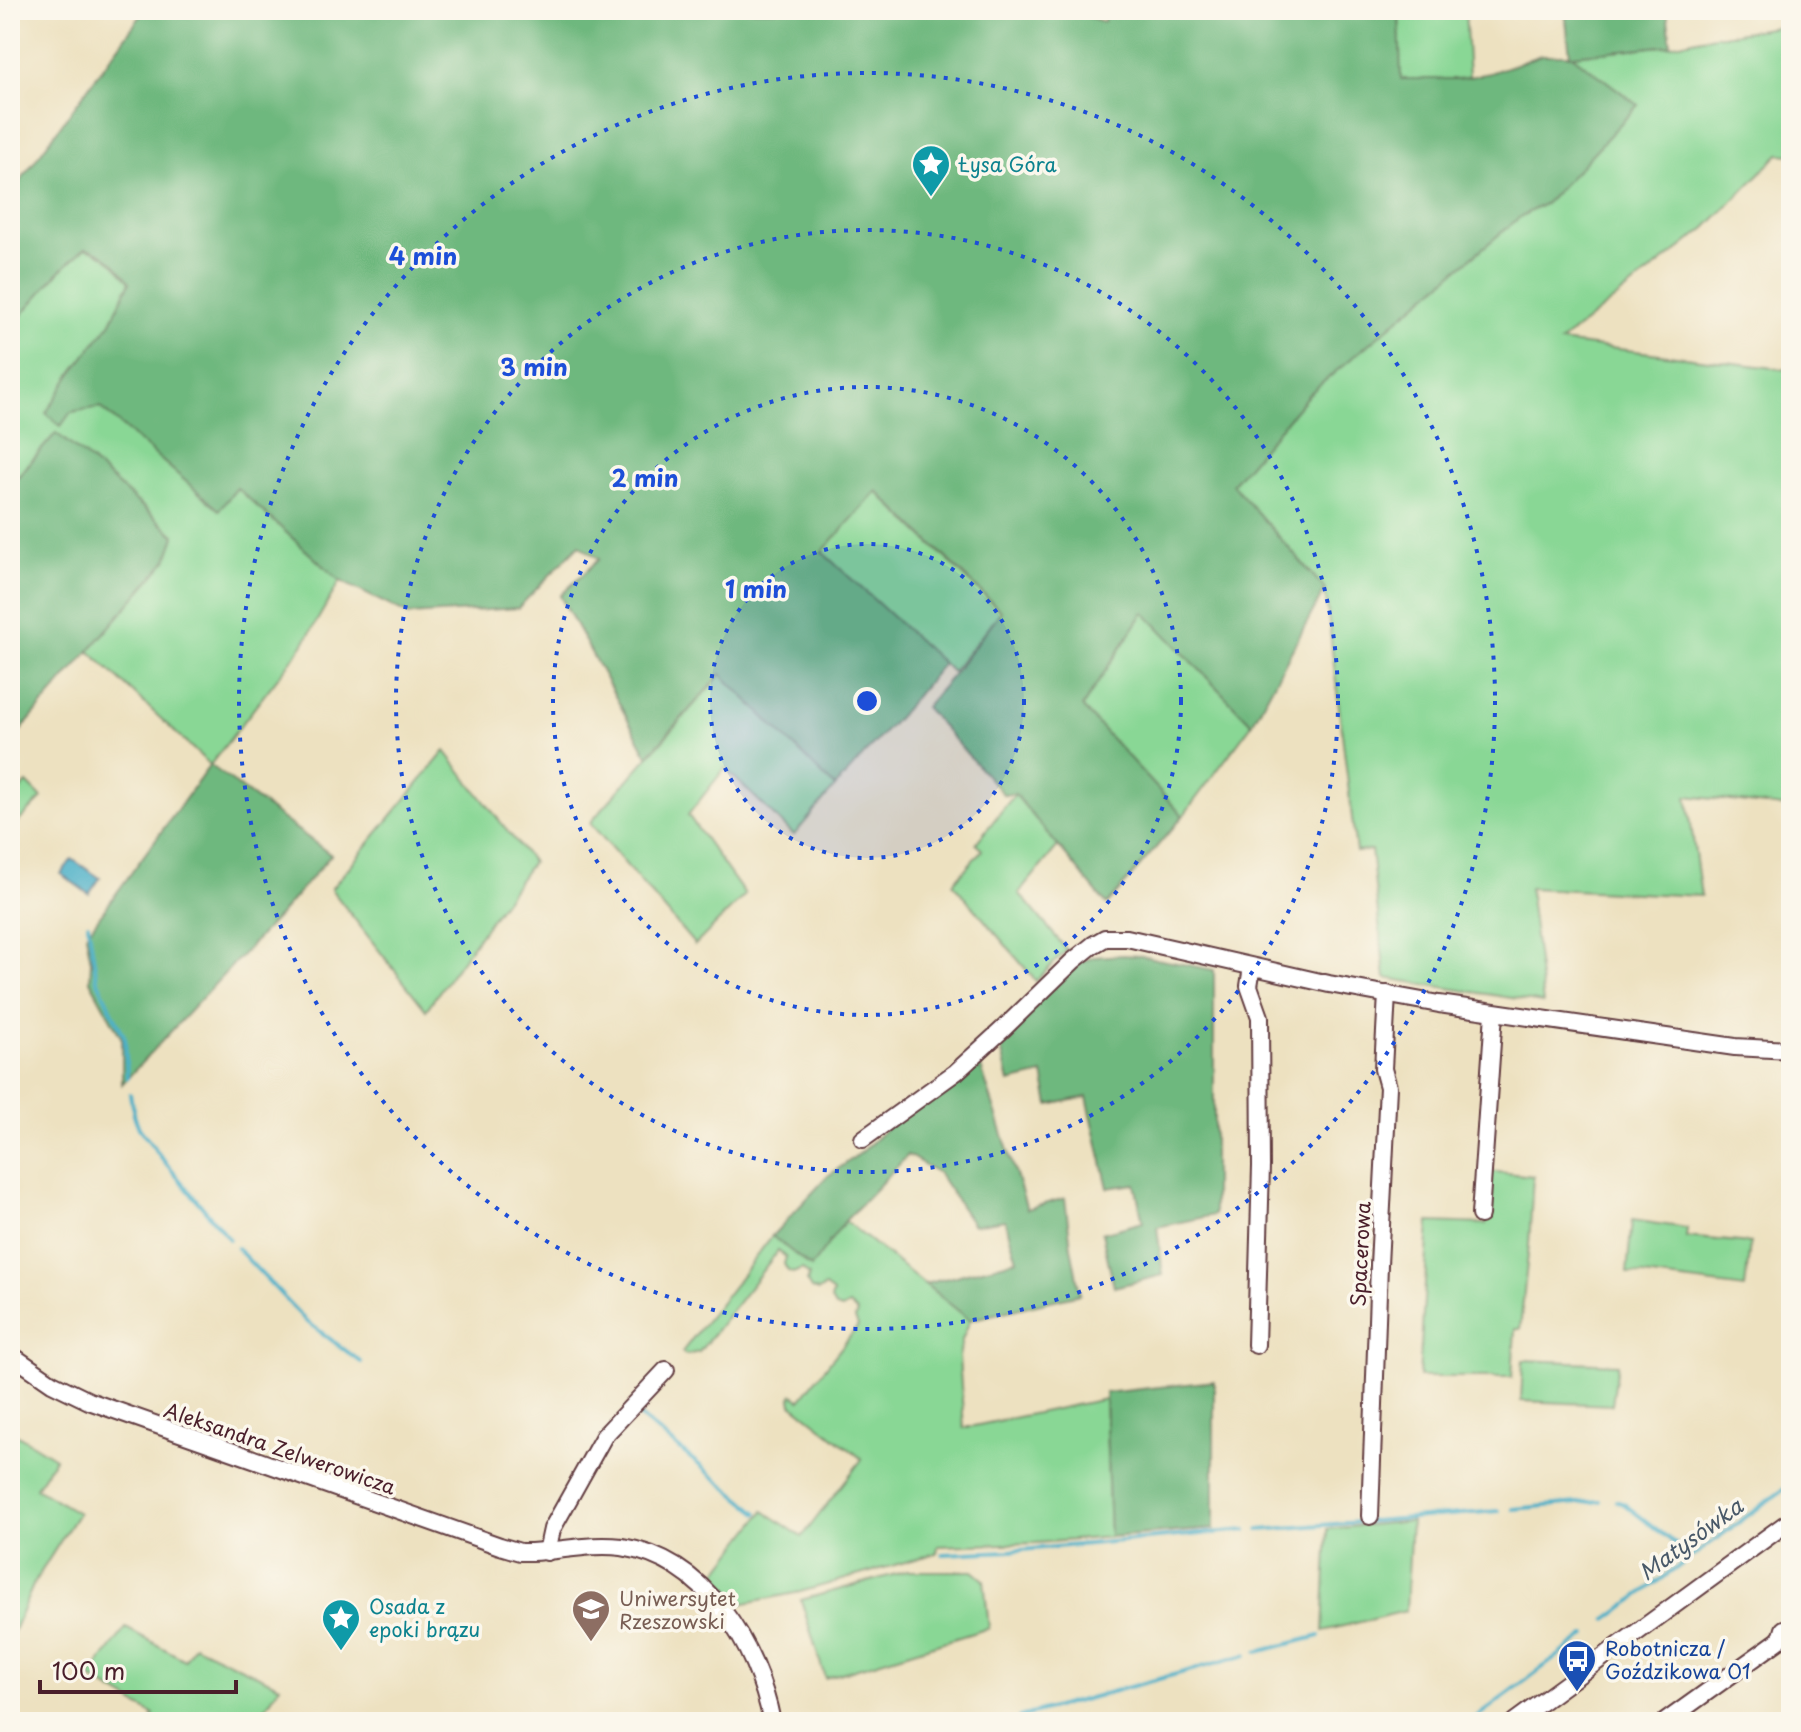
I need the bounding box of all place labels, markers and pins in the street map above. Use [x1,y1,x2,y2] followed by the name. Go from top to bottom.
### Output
[910,143,952,198] place icon: Łysa Góra
[958,149,1058,179] place label: Łysa Góra
[853,687,881,715] centre of rings
[619,1583,736,1636] place label: Uniwersytet Rzeszowski
[570,1588,612,1643] school or university icon: Uniwersytet Rzeszowski
[369,1591,480,1644] place label: Osada z epoki brązu
[320,1597,362,1652] place icon: Osada z epoki brązu
[1605,1633,1751,1686] place label: Robotnicza / Goździkowa 01
[1556,1638,1598,1693] bus stop icon: Robotnicza / Goździkowa 01

